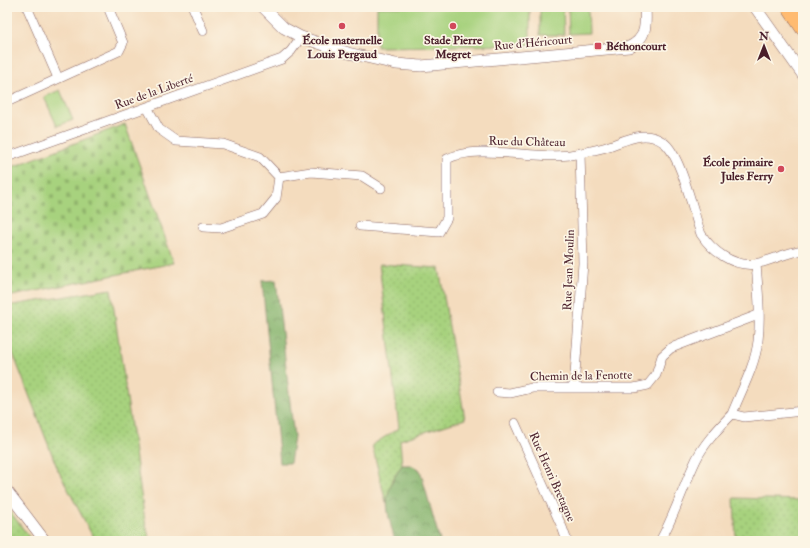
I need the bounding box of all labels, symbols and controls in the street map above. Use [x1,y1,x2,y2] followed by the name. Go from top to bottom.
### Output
[337,21,347,31] marker: École maternelle Louis Pergaud
[448,21,458,31] marker: Stade Pierre Megret
[744,26,784,66] north arrow
[758,30,770,43] text: N
[493,32,573,54] street label: Rue d'Héricourt
[302,33,383,62] place label: École maternelle Louis Pergaud
[424,33,483,62] place label: Stade Pierre Megret
[606,39,666,54] place label: Béthoncourt
[593,41,603,51] marker: Béthoncourt
[113,71,196,113] street label: Rue de la Liberté
[488,134,566,150] street label: Rue du Château
[703,155,774,184] place label: École primaire Jules Ferry
[776,164,786,174] marker: École primaire Jules Ferry
[560,229,578,311] street label: Rue Jean Moulin
[530,368,632,384] street label: Chemin de la Fenotte
[526,430,578,524] street label: Rue Henri Bretagne

